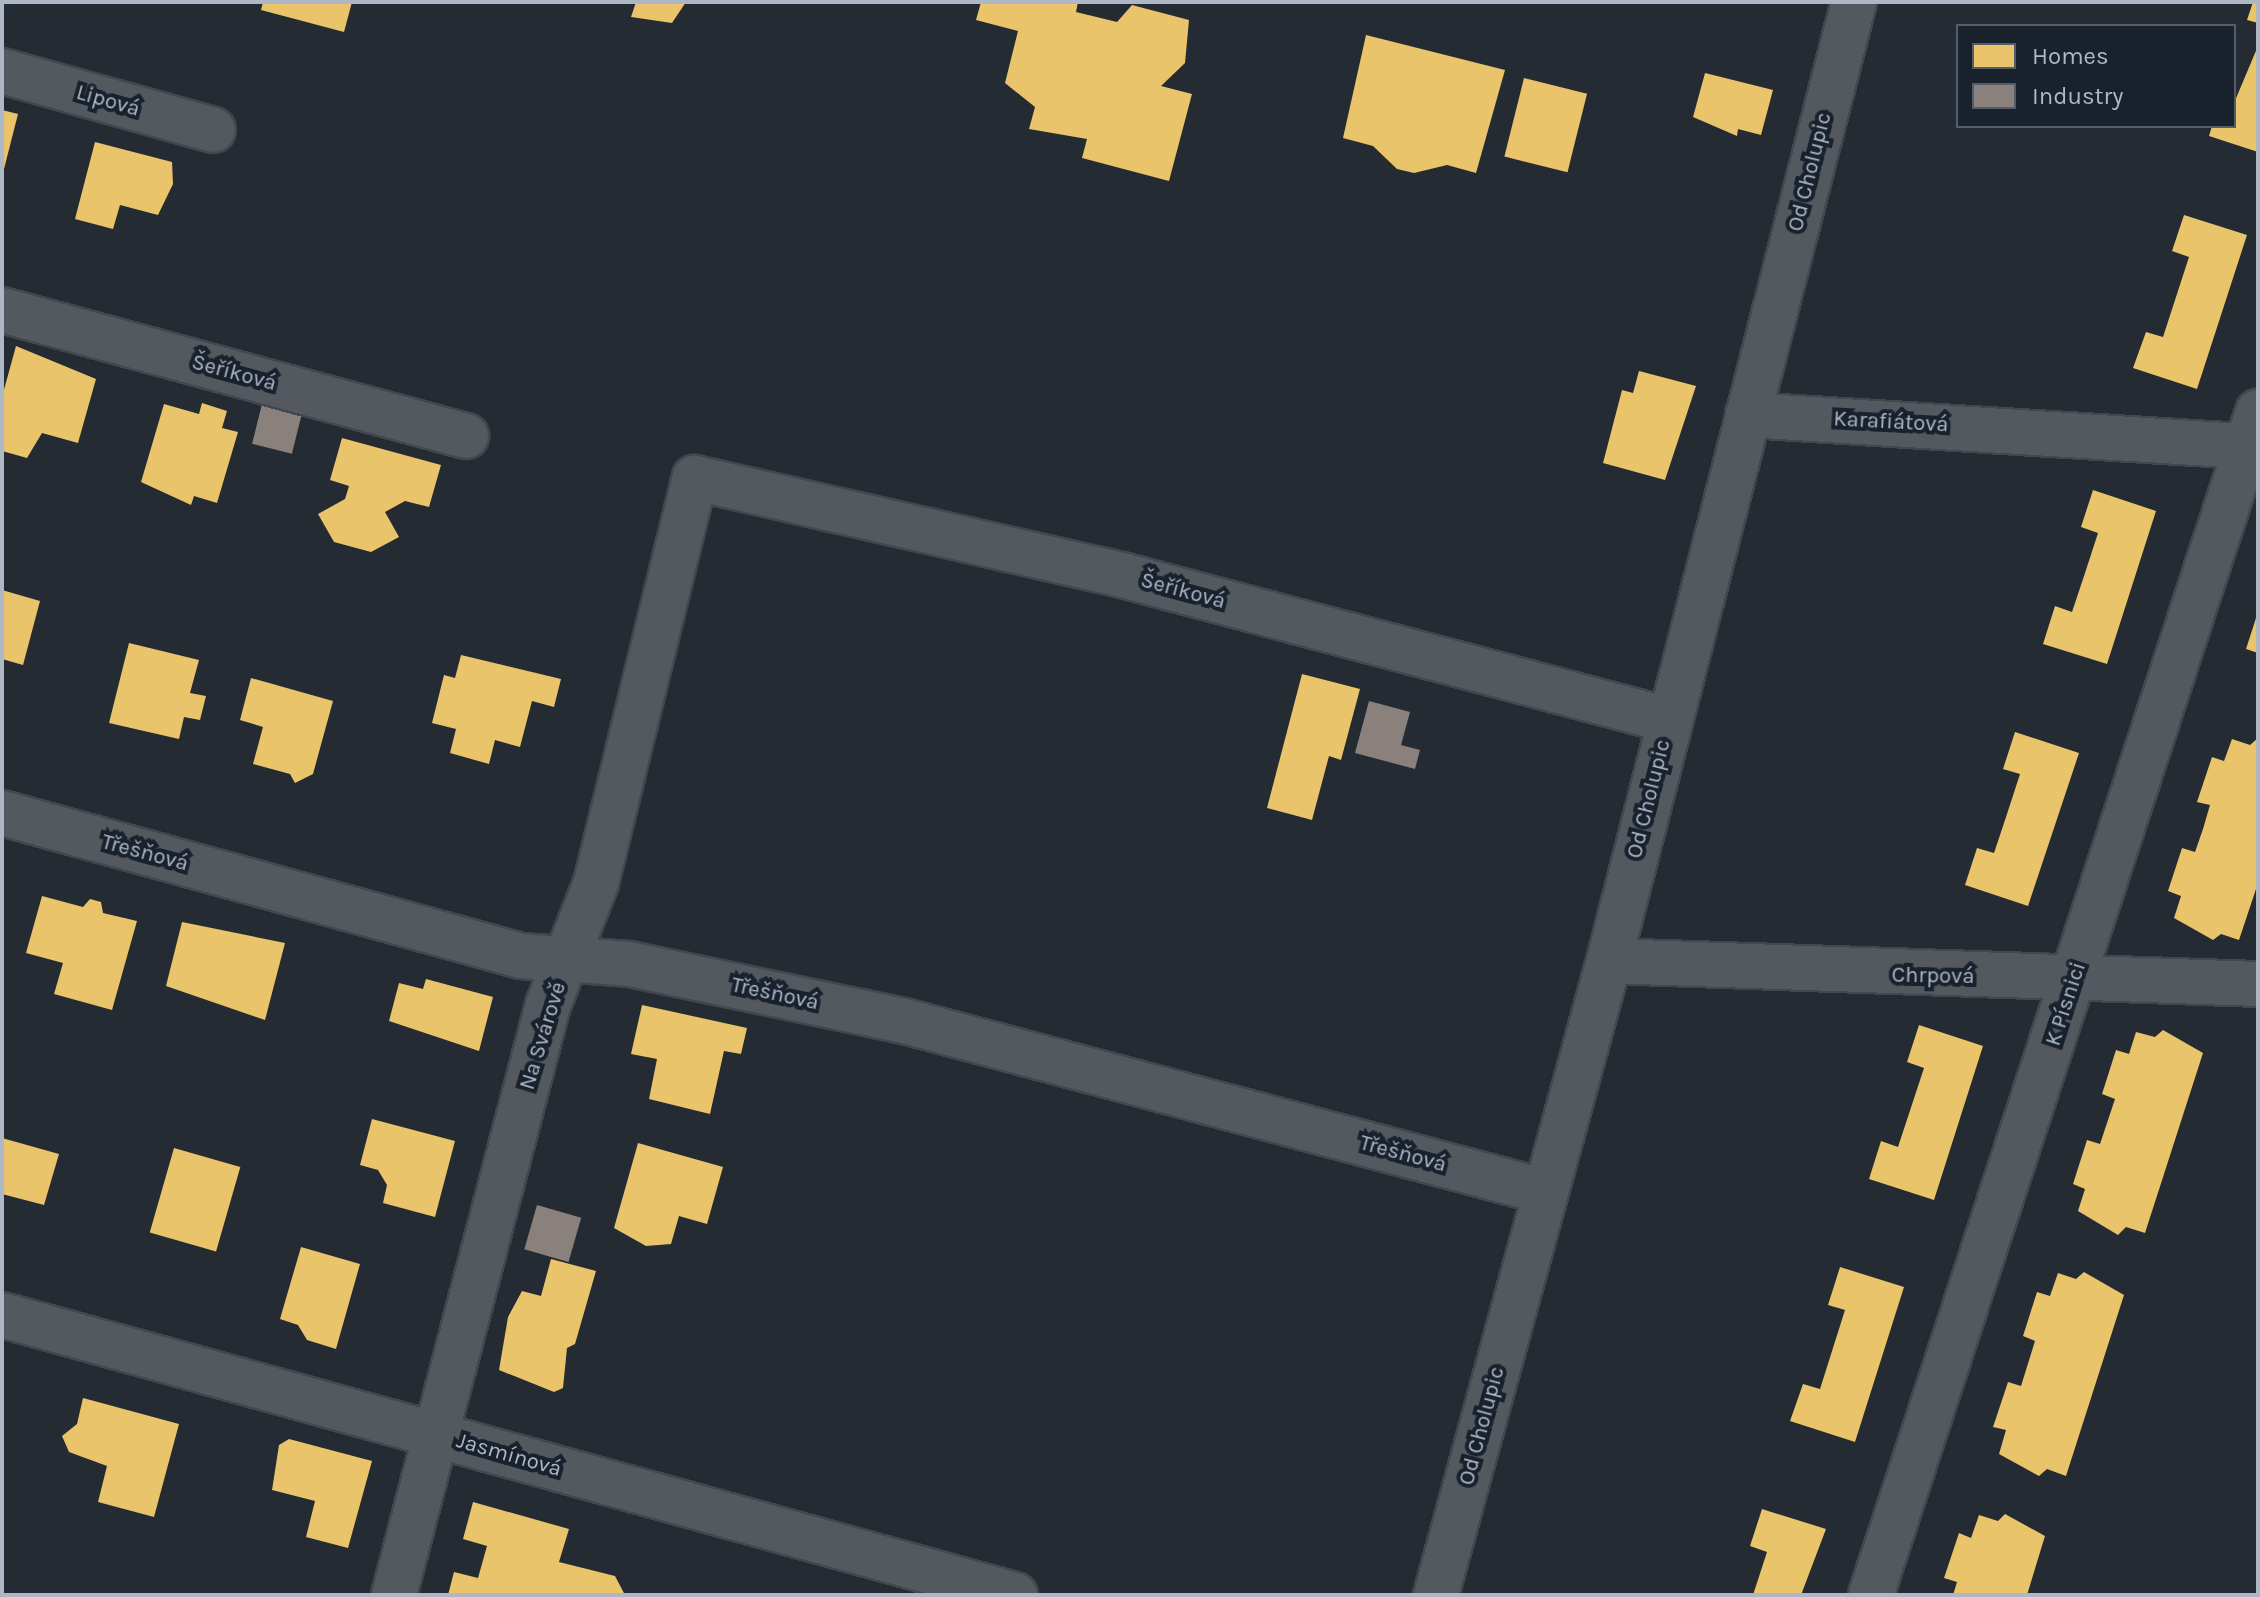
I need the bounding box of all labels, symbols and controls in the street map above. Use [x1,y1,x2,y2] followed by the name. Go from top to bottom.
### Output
[1956,24,2236,128] legend
[2032,42,2109,70] text: Homes
[73,79,143,123] street label: Lipová
[2032,82,2123,110] text: Industry
[1782,110,1838,234] street label: Od Cholupic
[189,349,279,397] street label: Šeříková
[1833,406,1949,438] street label: Karafiátová
[1138,567,1228,615] street label: Šeříková
[1621,737,1677,861] street label: Od Cholupic
[99,829,191,877] street label: Třešňová
[2040,959,2092,1049] street label: K Písnici
[1891,962,1975,990] street label: Chrpová
[729,972,821,1016] street label: Třešňová
[514,979,572,1093] street label: Na Svárově
[1357,1130,1449,1178] street label: Třešňová
[1454,1364,1510,1488] street label: Od Cholupic
[453,1427,565,1483] street label: Jasmínová

